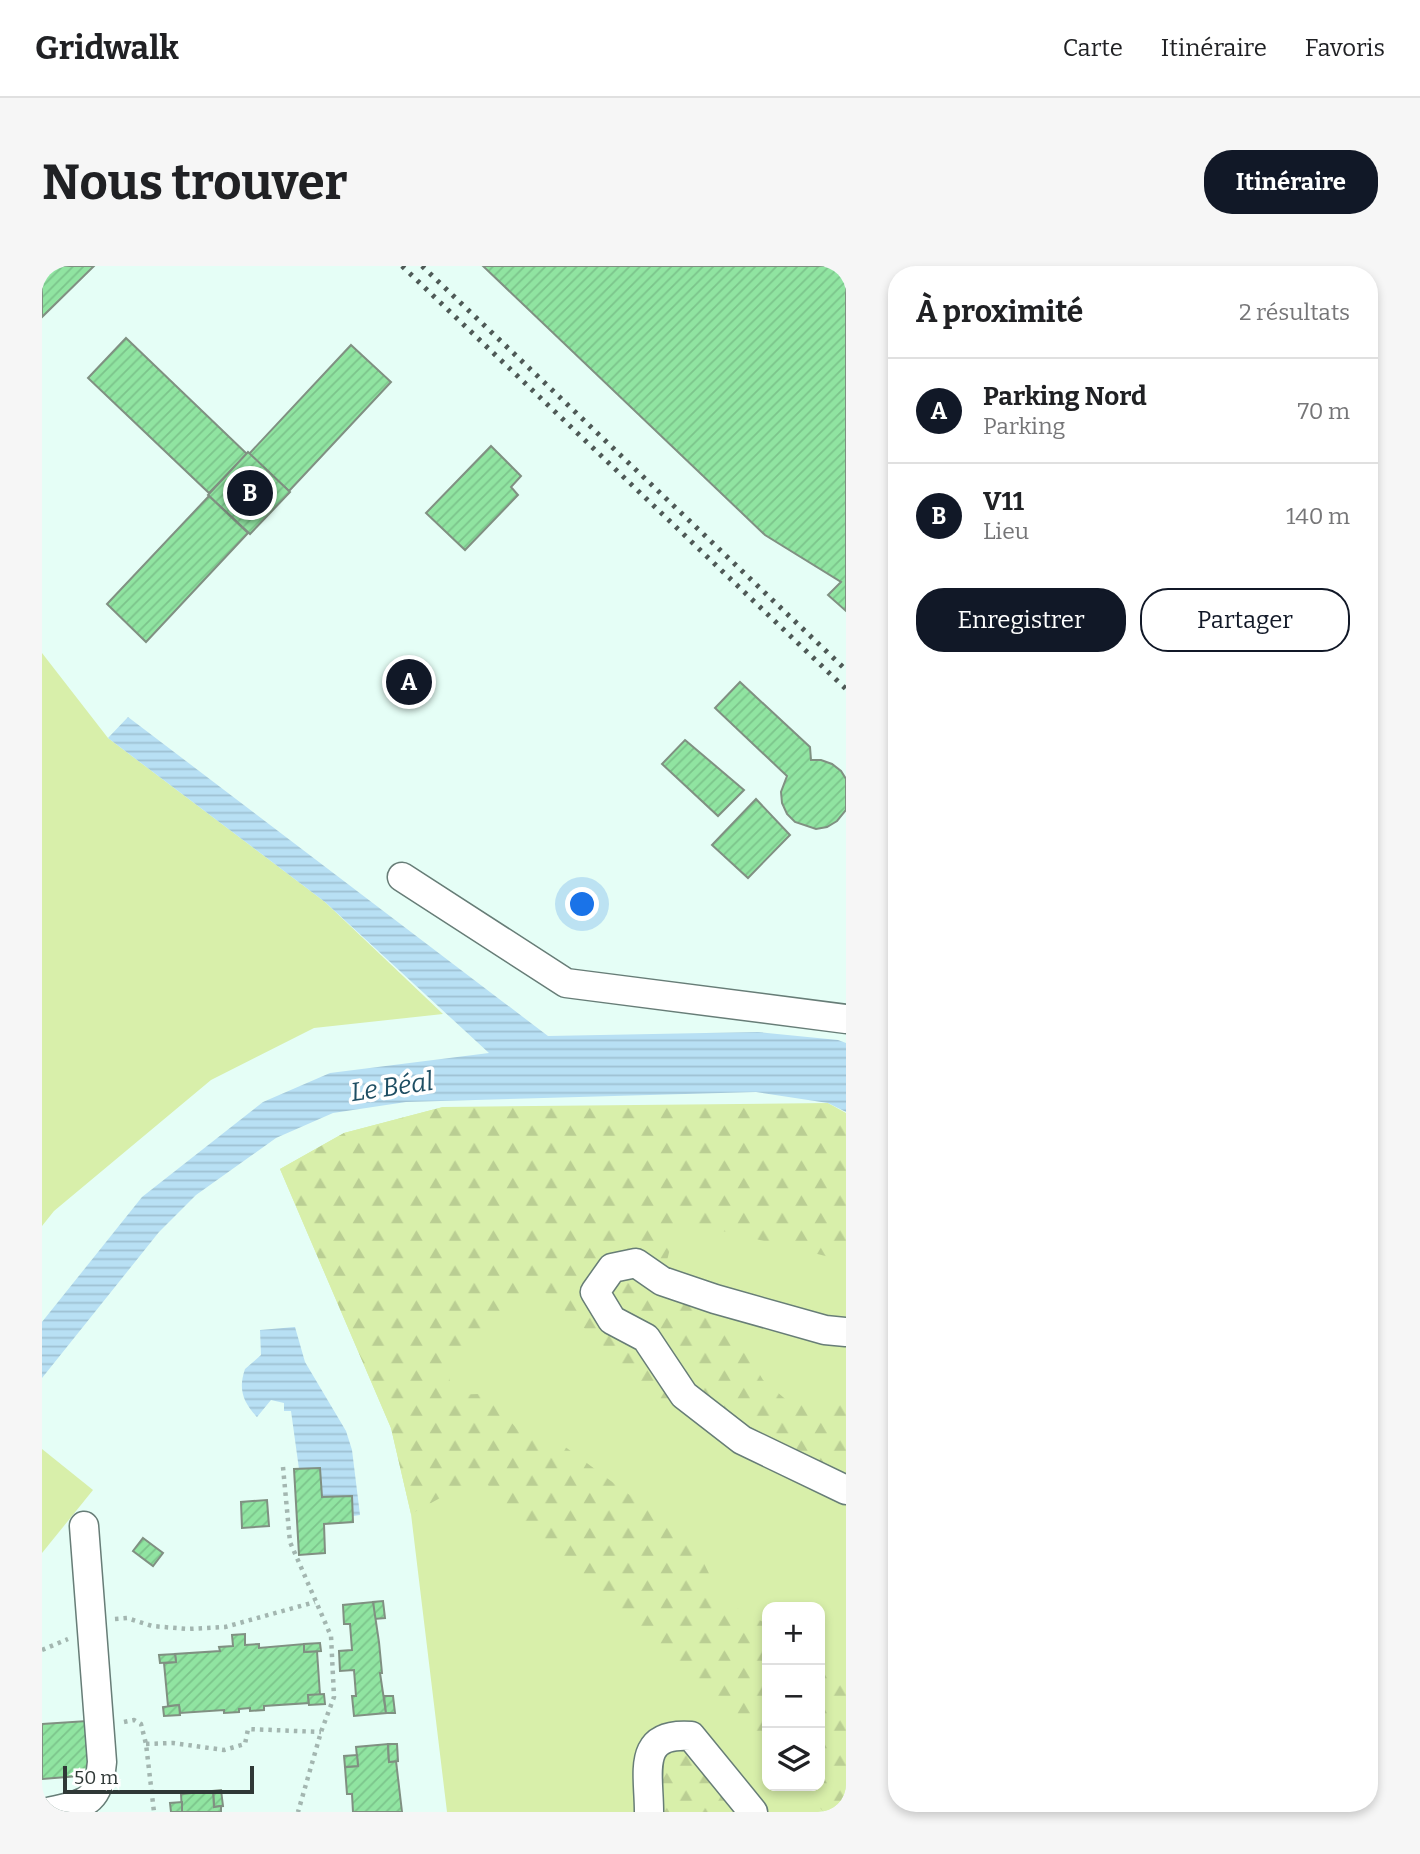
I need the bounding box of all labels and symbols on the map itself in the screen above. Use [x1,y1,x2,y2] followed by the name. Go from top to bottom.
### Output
[227,467,273,519] pin: B
[386,656,432,708] pin: A
[565,887,599,921] your location
[349,1066,435,1108] water label: Le Béal
[63,1763,254,1795] scale bar

